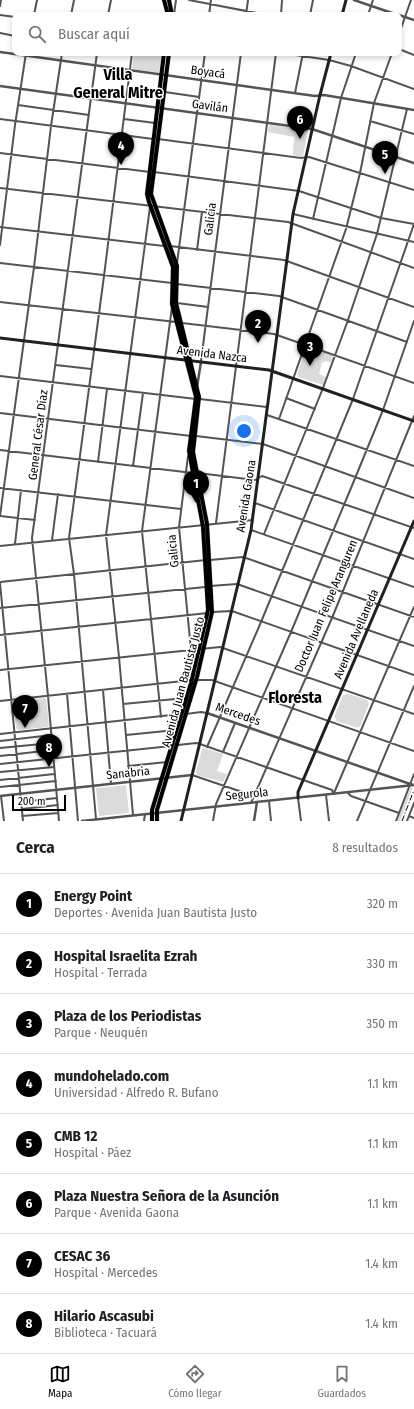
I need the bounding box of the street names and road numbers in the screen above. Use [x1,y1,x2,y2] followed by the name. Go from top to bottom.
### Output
[190,63,226,81] street label: Boyacá
[191,97,229,115] street label: Gavilán
[201,202,219,236] street label: Galicia
[176,343,248,365] street label: Avenida Nazca
[26,389,51,481] street label: General César Díaz
[233,459,259,533] street label: Avenida Gaona
[164,534,182,568] street label: Galicia
[292,538,360,674] street label: Doctor Juan Felipe Aranguren
[331,587,381,681] street label: Avenida Avellaneda
[159,615,207,749] street label: Avenida Juan Bautista Justo
[214,700,262,728] street label: Mercedes
[106,764,150,782] street label: Sanabria
[225,785,269,803] street label: Segurola

